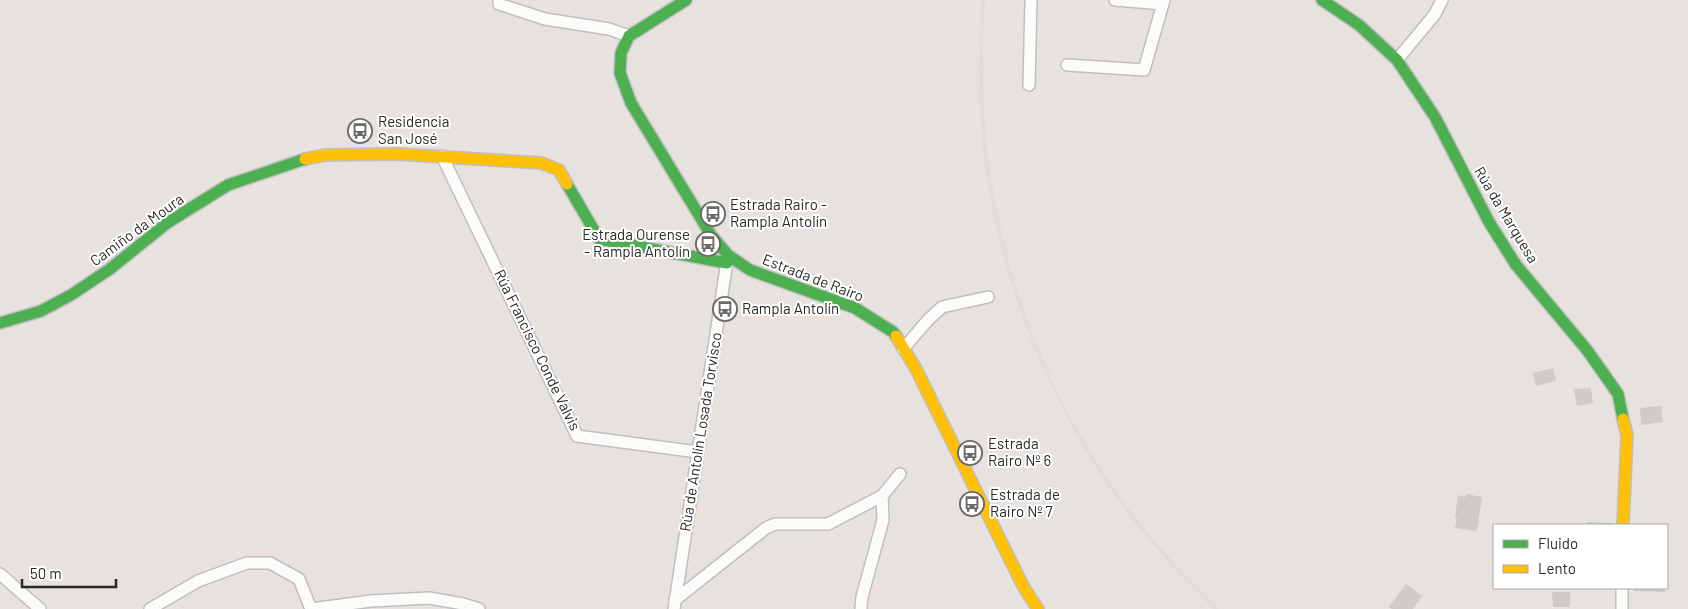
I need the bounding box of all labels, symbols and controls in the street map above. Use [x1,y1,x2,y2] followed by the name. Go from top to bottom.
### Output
[378,112,450,147] place label: Residencia San José
[347,118,373,144] bus stop icon: Residencia San José
[1471,163,1543,266] street label: Rúa da Marquesa
[86,189,187,269] street label: Camiño da Moura
[730,195,827,230] place label: Estrada Rairo - Rampla Antolín
[700,201,726,227] bus stop icon: Estrada Rairo - Rampla Antolín
[582,225,690,260] place label: Estrada Ourense - Rampla Antolín
[695,231,721,257] bus stop icon: Estrada Ourense - Rampla Antolín
[760,249,867,305] street label: Estrada de Rairo
[491,266,585,433] street label: Rúa Francisco Conde Valvis
[712,296,738,322] bus stop icon: Rampla Antolín
[742,299,839,317] place label: Rampla Antolín
[675,331,725,533] street label: Rúa de Antolín Losada Torvisco
[988,434,1051,469] place label: Estrada Rairo Nº 6
[957,440,983,466] bus stop icon: Estrada Rairo Nº 6
[990,485,1060,520] place label: Estrada de Rairo Nº 7
[959,491,985,517] bus stop icon: Estrada de Rairo Nº 7
[1493,524,1668,589] legend
[1538,534,1578,552] text: Fluido
[22,556,116,588] scale bar
[1538,559,1576,577] text: Lento
[30,564,62,582] text: 50 m

